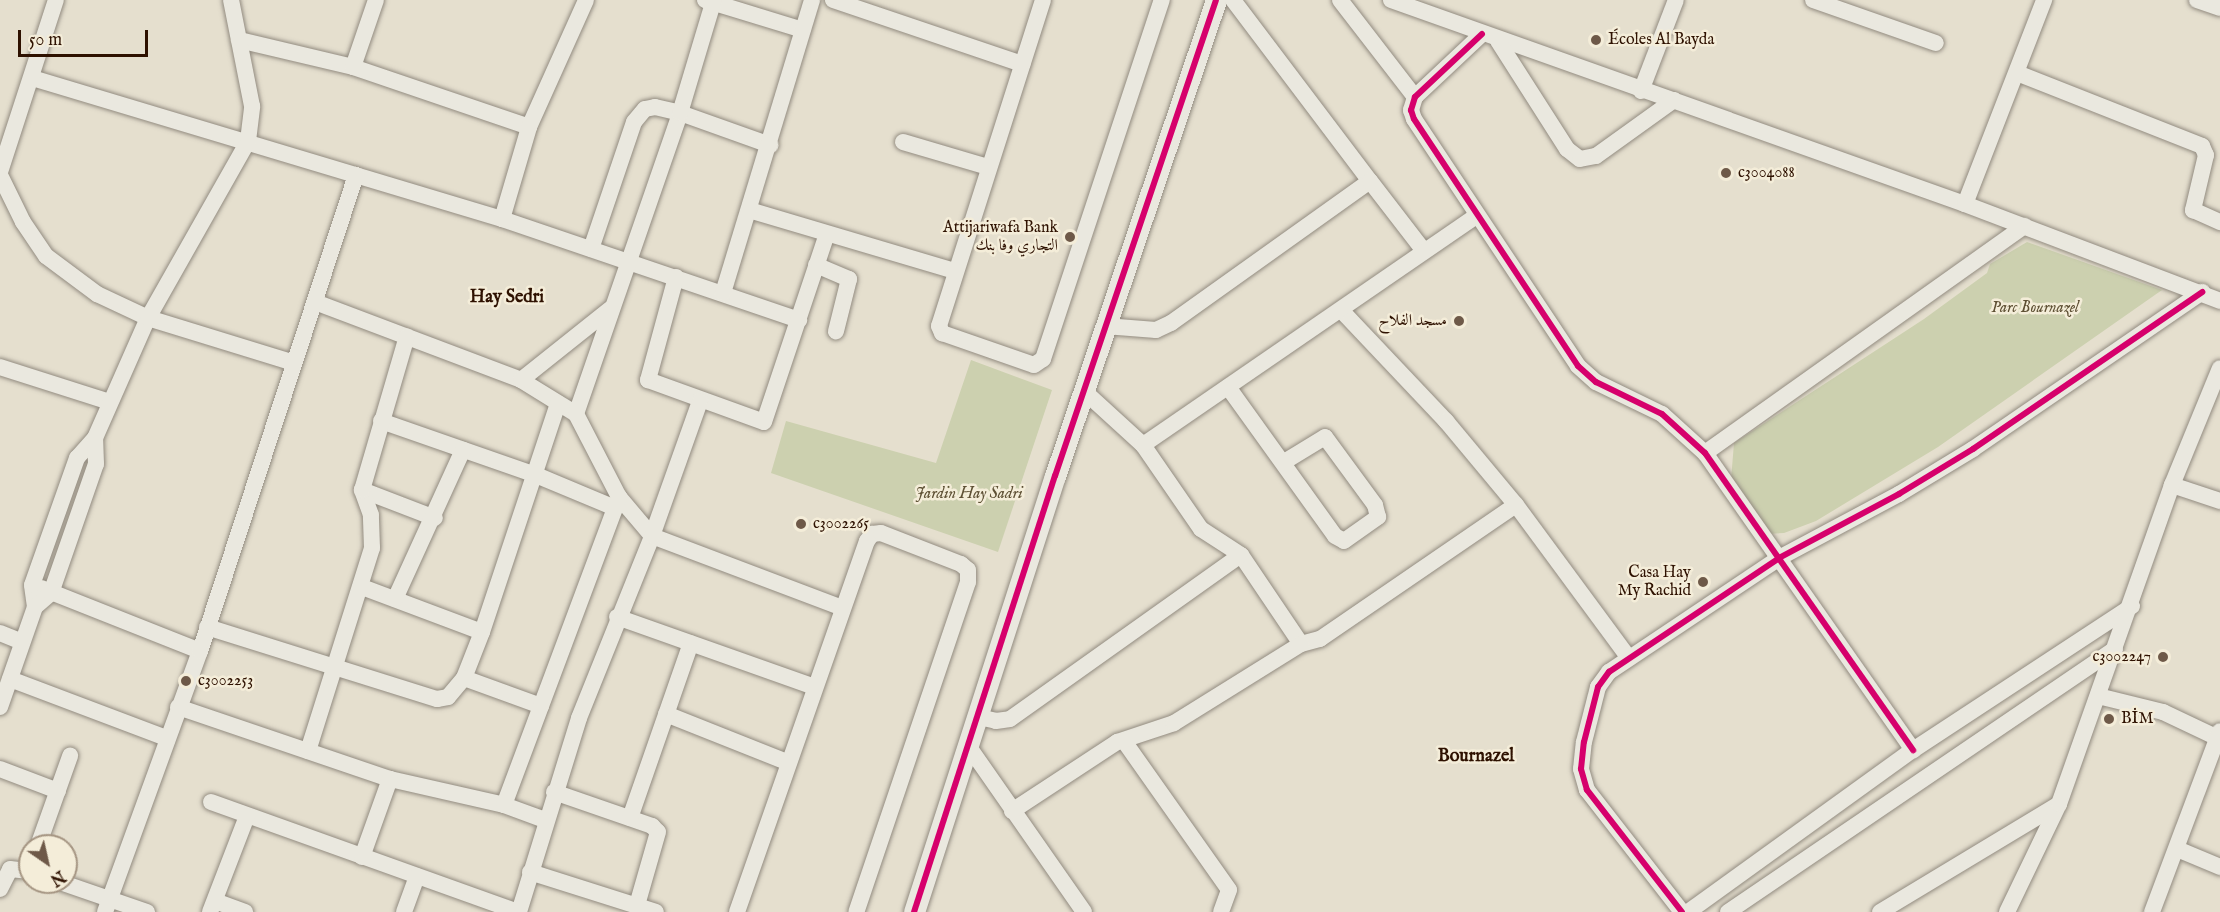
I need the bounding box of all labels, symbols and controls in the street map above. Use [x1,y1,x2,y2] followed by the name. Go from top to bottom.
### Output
[21,18,152,56] scale bar
[29,29,62,52] text: 50 m
[1608,30,1714,50] place label: Écoles Al Bayda
[1589,33,1603,47] marker: Écoles Al Bayda
[1738,163,1795,183] place label: c3004088
[1719,166,1733,180] marker: c3004088
[943,218,1058,256] place label: Attijariwafa Bank التجاري وفا بنك
[1063,230,1077,244] marker: Attijariwafa Bank التجاري وفا بنك
[470,287,544,309] district label: Hay Sedri
[1991,298,2079,318] park label: Parc Bournazel
[1378,311,1447,331] place label: مسجد الفلاح
[1452,314,1466,328] marker: مسجد الفلاح
[916,484,1022,504] park label: Jardin Hay Sadri
[813,514,869,534] place label: c3002265
[794,517,808,531] marker: c3002265
[1618,563,1691,601] place label: Casa Hay My Rachid
[1696,575,1710,589] marker: Casa Hay My Rachid
[2093,647,2151,667] place label: c3002247
[2156,650,2170,664] marker: c3002247
[198,671,253,691] place label: c3002253
[179,674,193,688] marker: c3002253
[2121,709,2154,729] place label: BİM
[2102,712,2116,726] marker: BİM
[1438,746,1514,768] district label: Bournazel
[18,834,78,894] north arrow
[46,865,68,889] text: N

